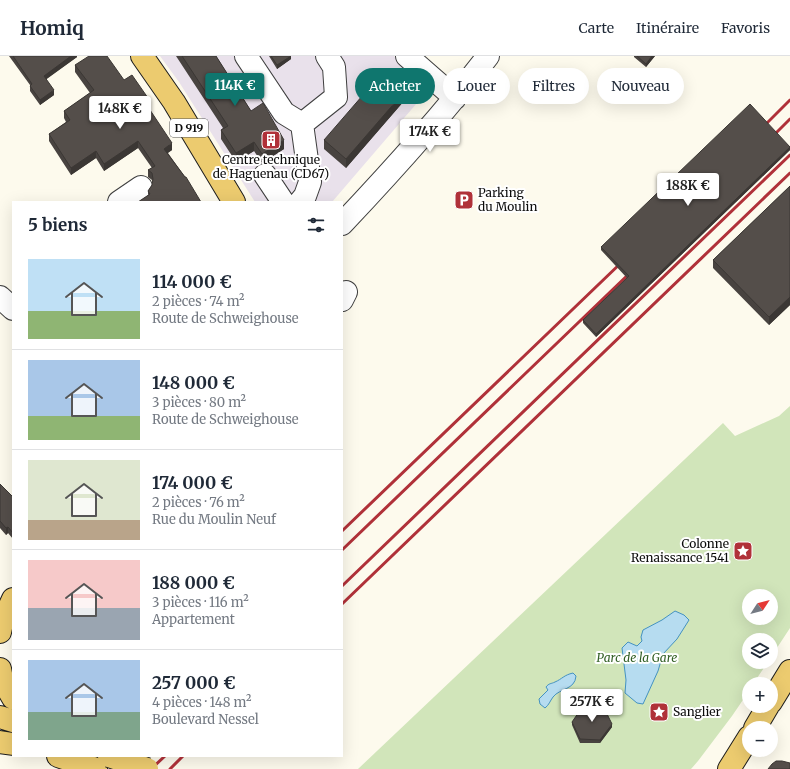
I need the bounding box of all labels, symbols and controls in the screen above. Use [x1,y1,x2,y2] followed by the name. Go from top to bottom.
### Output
[20,16,84,40] text: Homiq
[579,19,614,37] text: Carte
[636,19,699,37] text: Itinéraire
[721,19,770,37] text: Favoris
[355,68,435,104] chip: Acheter
[443,68,510,104] chip: Louer
[518,68,589,104] chip: Filtres
[597,68,684,104] chip: Nouveau
[202,73,268,107] pin: 114K €
[214,77,256,94] text: 114K €
[87,96,153,130] pin: 148K €
[98,100,142,117] text: 148K €
[170,119,208,137] road number: D 919
[397,119,463,153] pin: 174K €
[409,123,451,140] text: 174K €
[260,129,282,151] building icon: Centre technique de Haguenau (CD67)
[213,152,329,181] place label: Centre technique de Haguenau (CD67)
[655,173,721,207] pin: 188K €
[666,177,710,194] text: 188K €
[478,185,537,214] place label: Parking du Moulin
[453,189,475,211] parking icon: Parking du Moulin
[28,214,88,236] text: 5 biens
[305,214,327,236] icon: filters
[152,271,232,293] text: 114 000 €
[60,275,108,323] icon: home
[152,293,244,310] text: 2 pièces · 74 m²
[152,310,299,327] text: Route de Schweighouse
[152,372,235,394] text: 148 000 €
[60,376,108,424] icon: home
[152,394,246,411] text: 3 pièces · 80 m²
[152,411,299,428] text: Route de Schweighouse
[152,472,233,494] text: 174 000 €
[60,476,108,524] icon: home
[152,494,245,511] text: 2 pièces · 76 m²
[152,511,276,528] text: Rue du Moulin Neuf
[631,536,730,565] place label: Colonne Renaissance 1541
[732,540,754,562] place icon: Colonne Renaissance 1541
[152,572,235,594] text: 188 000 €
[60,576,108,624] icon: home
[742,589,778,625] north arrow
[742,589,778,757] map controls
[152,594,249,611] text: 3 pièces · 116 m²
[152,611,235,628] text: Appartement
[742,633,778,669] button: layers
[597,650,677,665] park label: Parc de la Gare
[152,672,236,694] text: 257 000 €
[60,676,108,724] icon: home
[742,677,778,713] button: +
[559,689,625,723] pin: 257K €
[570,693,614,710] text: 257K €
[152,694,251,711] text: 4 pièces · 148 m²
[648,701,670,723] place icon: Sanglier
[673,704,722,719] place label: Sanglier
[152,711,259,728] text: Boulevard Nessel
[742,721,778,757] button: −

